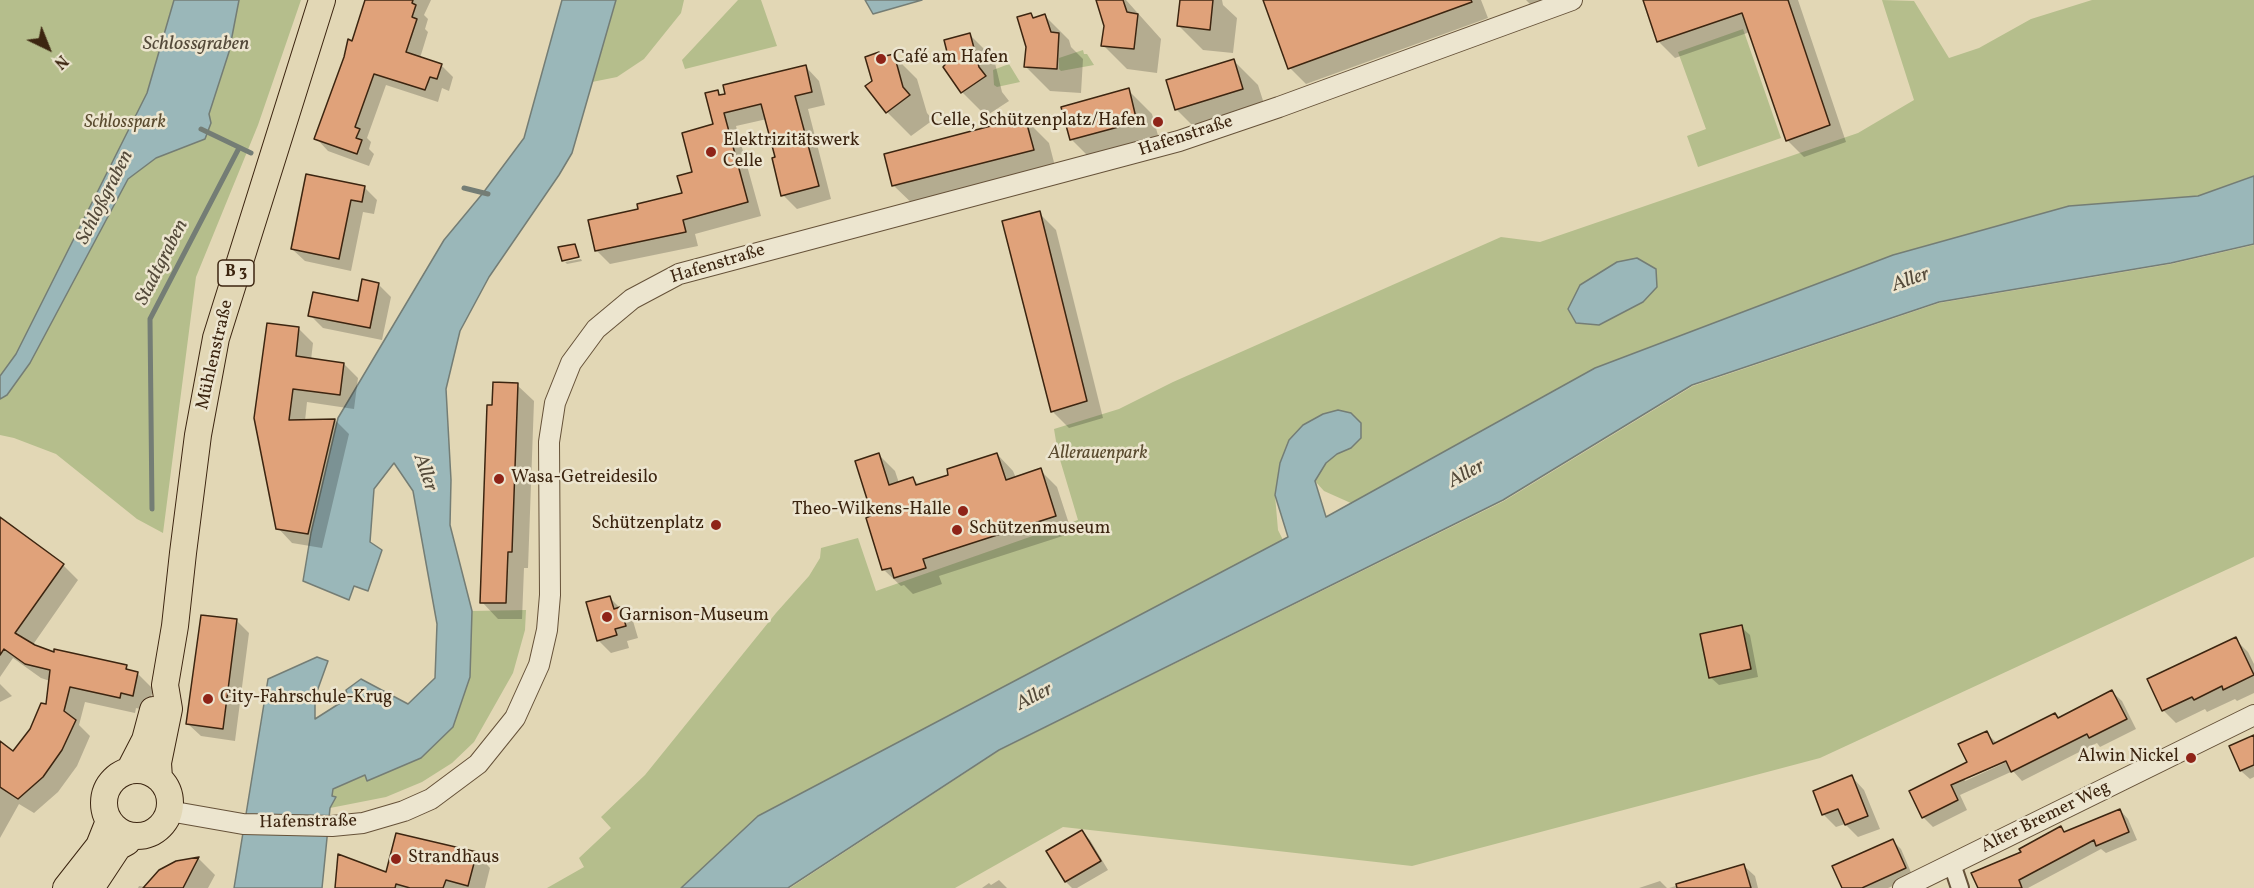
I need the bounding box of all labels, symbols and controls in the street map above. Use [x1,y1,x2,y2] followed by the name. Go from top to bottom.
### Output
[18,18,78,78] north arrow
[143,33,249,57] water label: Schlossgraben
[893,48,1008,70] place label: Café am Hafen
[49,49,72,73] text: N
[874,52,888,66] marker: Café am Hafen
[931,111,1146,133] place label: Celle, Schützenplatz/Hafen
[1136,112,1236,162] street label: Hafenstraße
[84,113,166,135] park label: Schlosspark
[1151,115,1165,129] marker: Celle, Schützenplatz/Hafen
[723,131,860,174] place label: Elektrizitätswerk Celle
[704,145,718,159] marker: Elektrizitätswerk Celle
[72,147,140,249] water label: Schloßgraben
[131,216,195,310] water label: Stadtgraben
[668,240,768,290] street label: Hafenstraße
[218,260,254,286] road number: B 3
[1889,263,1933,299] water label: Aller
[193,298,239,412] street label: Mühlenstraße
[1048,444,1148,466] park label: Allerauenpark
[406,451,442,495] water label: Aller
[1445,455,1489,495] water label: Aller
[511,468,658,490] place label: Wasa-Getreidesilo
[492,472,506,486] marker: Wasa-Getreidesilo
[792,500,951,522] place label: Theo-Wilkens-Halle
[956,504,970,518] marker: Theo-Wilkens-Halle
[591,514,704,536] place label: Schützenplatz
[709,518,723,532] marker: Schützenplatz
[969,519,1110,541] place label: Schützenmuseum
[950,523,964,537] marker: Schützenmuseum
[619,606,769,628] place label: Garnison-Museum
[600,610,614,624] marker: Garnison-Museum
[1013,679,1057,717] water label: Aller
[220,688,392,710] place label: City-Fahrschule-Krug
[201,692,215,706] marker: City-Fahrschule-Krug
[2077,747,2179,769] place label: Alwin Nickel
[2184,751,2198,765] marker: Alwin Nickel
[1978,777,2114,859] street label: Alter Bremer Weg
[259,811,357,835] street label: Hafenstraße
[408,848,499,870] place label: Strandhaus
[389,852,403,866] marker: Strandhaus

